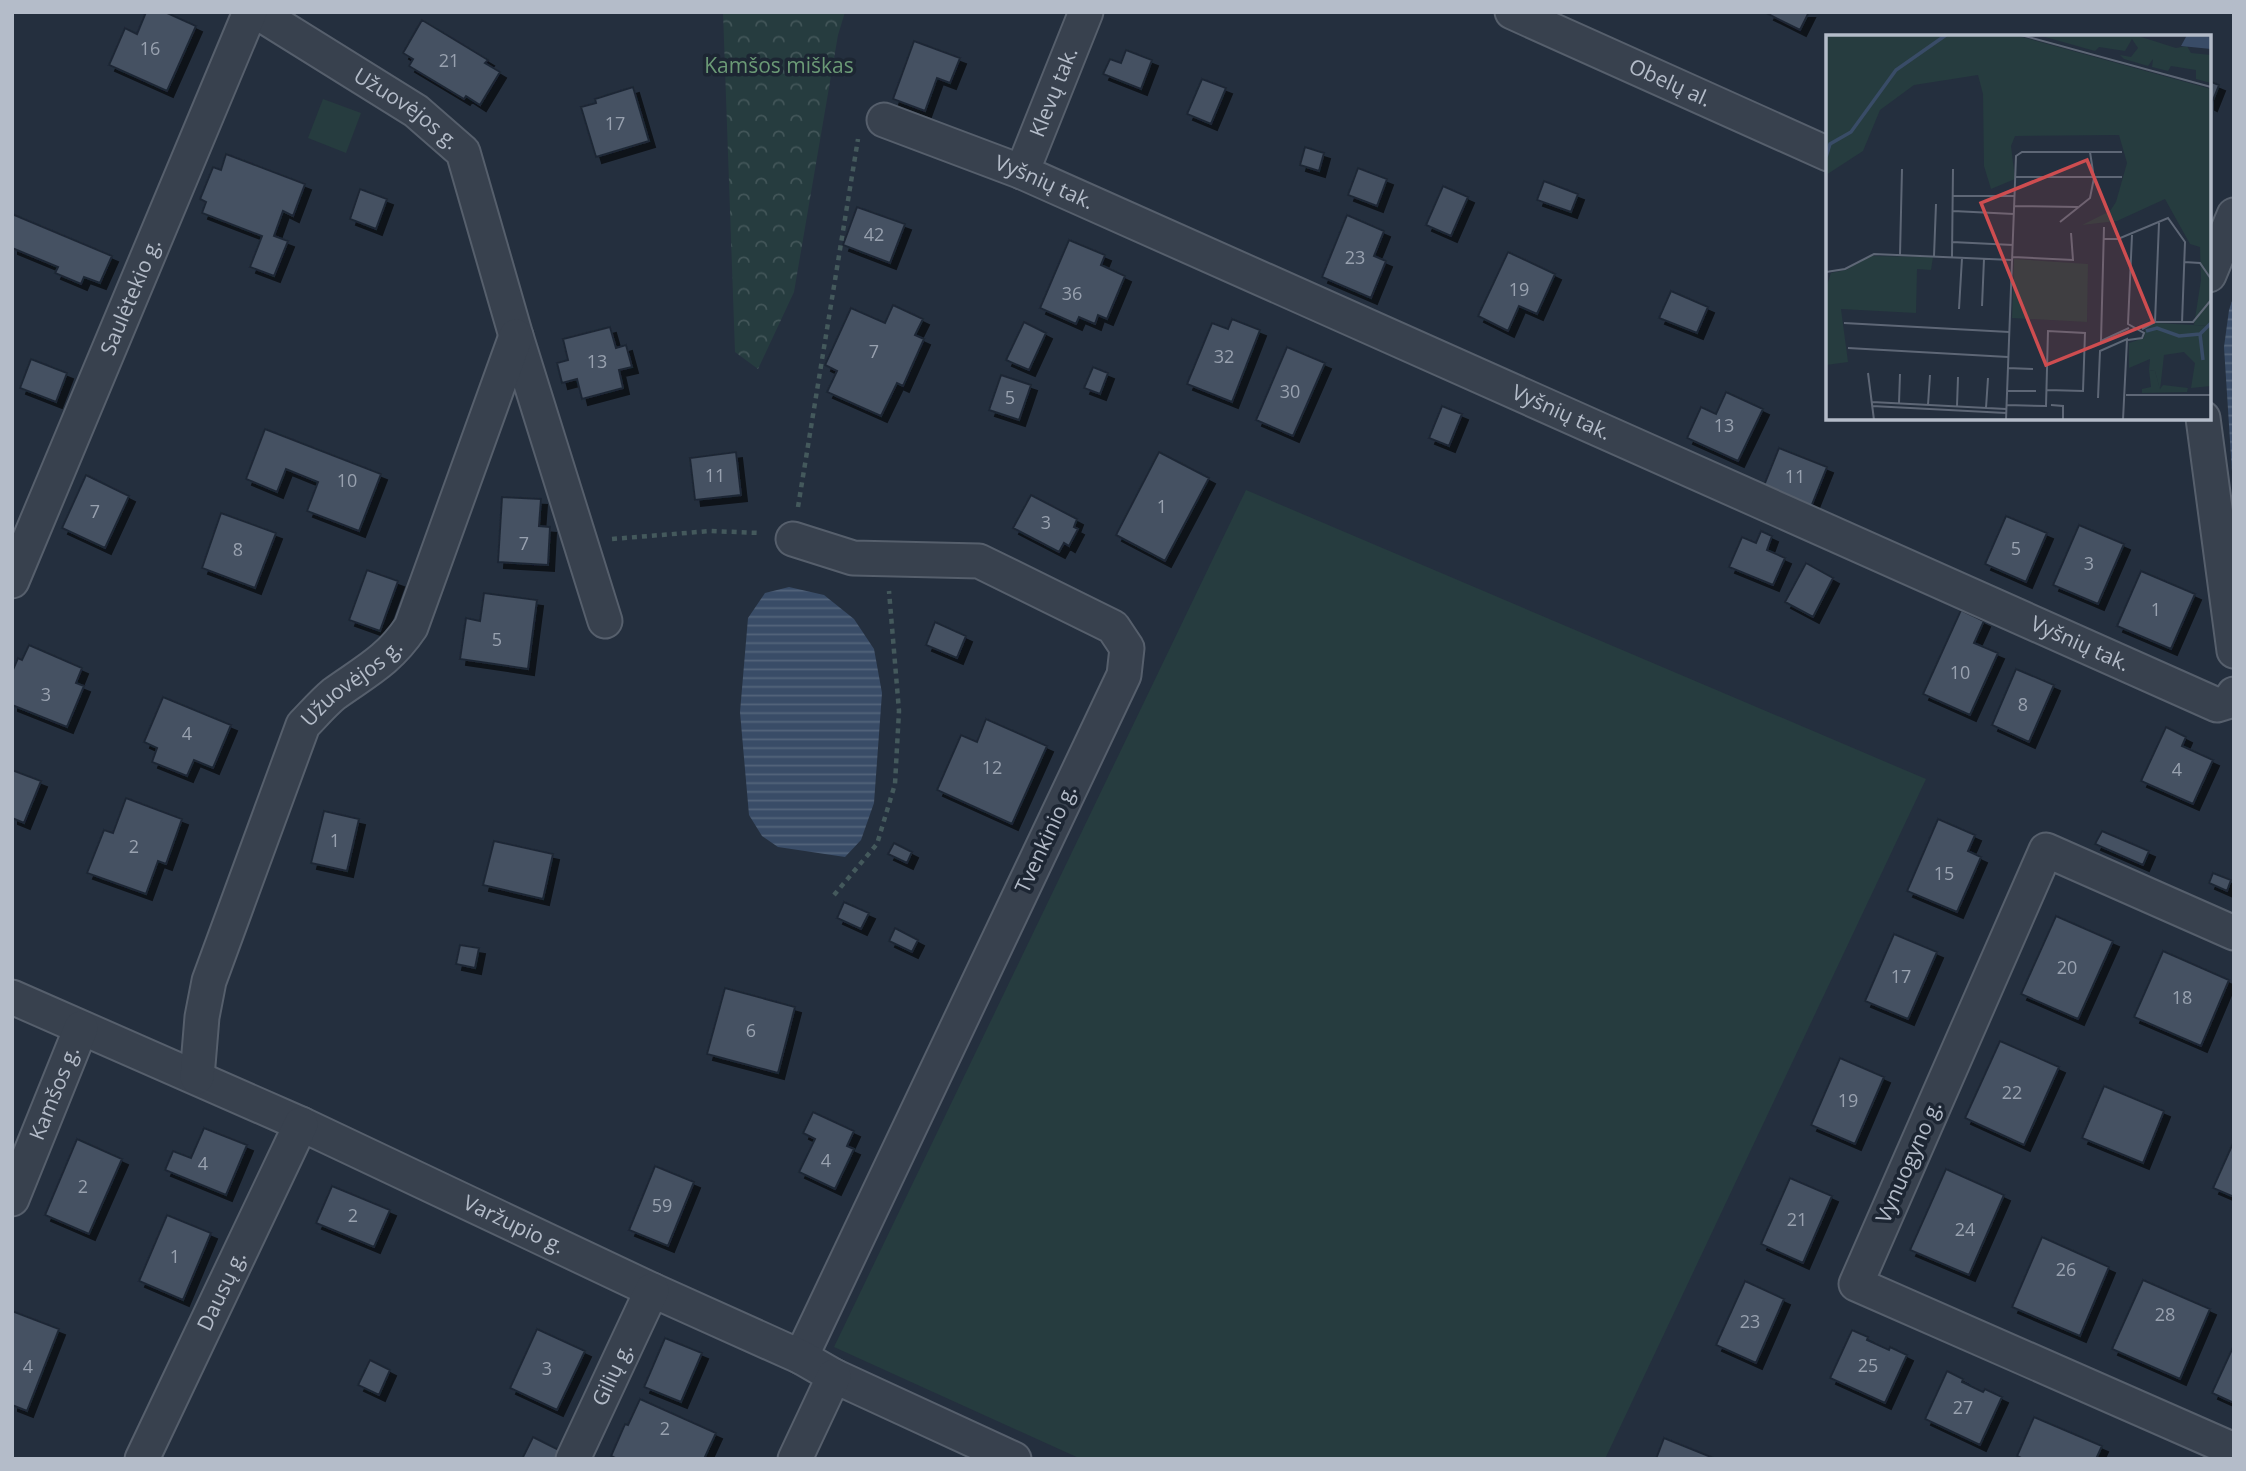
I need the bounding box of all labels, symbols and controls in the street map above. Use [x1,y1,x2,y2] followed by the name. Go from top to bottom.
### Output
[1826,35,2211,420] inset map
[140,36,160,60] house number: 16
[1022,43,1084,141] street label: Klevų tak.
[439,48,459,72] house number: 21
[704,51,854,79] park label: Kamšos miškas
[1625,51,1716,113] street label: Obelų al.
[349,61,465,155] street label: Užuovėjos g.
[605,111,625,135] house number: 17
[991,148,1099,215] street label: Vyšnių tak.
[864,222,884,246] house number: 42
[93,234,167,359] street label: Saulėtekio g.
[1345,245,1365,269] house number: 23
[1509,277,1529,301] house number: 19
[1062,281,1082,305] house number: 36
[869,339,879,363] house number: 7
[1214,344,1234,368] house number: 32
[587,349,607,373] house number: 13
[1508,377,1616,446] street label: Vyšnių tak.
[1280,379,1300,403] house number: 30
[1005,385,1015,409] house number: 5
[1714,413,1734,437] house number: 13
[705,463,725,487] house number: 11
[1785,464,1805,488] house number: 11
[337,468,357,492] house number: 10
[1157,494,1167,518] house number: 1
[90,499,100,523] house number: 7
[1041,510,1051,534] house number: 3
[519,531,529,555] house number: 7
[2011,536,2021,560] house number: 5
[233,537,243,561] house number: 8
[2084,551,2094,575] house number: 3
[2151,597,2161,621] house number: 1
[2027,609,2134,677] street label: Vyšnių tak.
[492,627,502,651] house number: 5
[294,633,408,732] street label: Užuovėjos g.
[1950,660,1970,684] house number: 10
[41,682,51,706] house number: 3
[2018,692,2028,716] house number: 8
[182,721,192,745] house number: 4
[982,755,1002,779] house number: 12
[2172,757,2182,781] house number: 4
[1008,780,1082,897] street label: Tvenkinio g.
[330,828,340,852] house number: 1
[129,834,139,858] house number: 2
[1934,861,1954,885] house number: 15
[2057,955,2077,979] house number: 20
[1891,964,1911,988] house number: 17
[2172,985,2192,1009] house number: 18
[746,1018,756,1042] house number: 6
[22,1042,85,1144] street label: Kamšos g.
[2002,1080,2022,1104] house number: 22
[1838,1088,1858,1112] house number: 19
[1869,1096,1948,1227] street label: Vynuogyno g.
[821,1148,831,1172] house number: 4
[198,1151,208,1175] house number: 4
[78,1174,88,1198] house number: 2
[459,1188,569,1260] street label: Varžupio g.
[652,1193,672,1217] house number: 59
[348,1203,358,1227] house number: 2
[1787,1207,1807,1231] house number: 21
[1955,1217,1975,1241] house number: 24
[170,1244,180,1268] house number: 1
[190,1246,252,1335] street label: Dausų g.
[2056,1257,2076,1281] house number: 26
[2155,1302,2175,1326] house number: 28
[1740,1309,1760,1333] house number: 23
[585,1338,638,1410] street label: Gilių g.
[1858,1353,1878,1377] house number: 25
[23,1354,33,1378] house number: 4
[542,1356,552,1380] house number: 3
[1953,1395,1973,1419] house number: 27
[660,1416,670,1440] house number: 2

